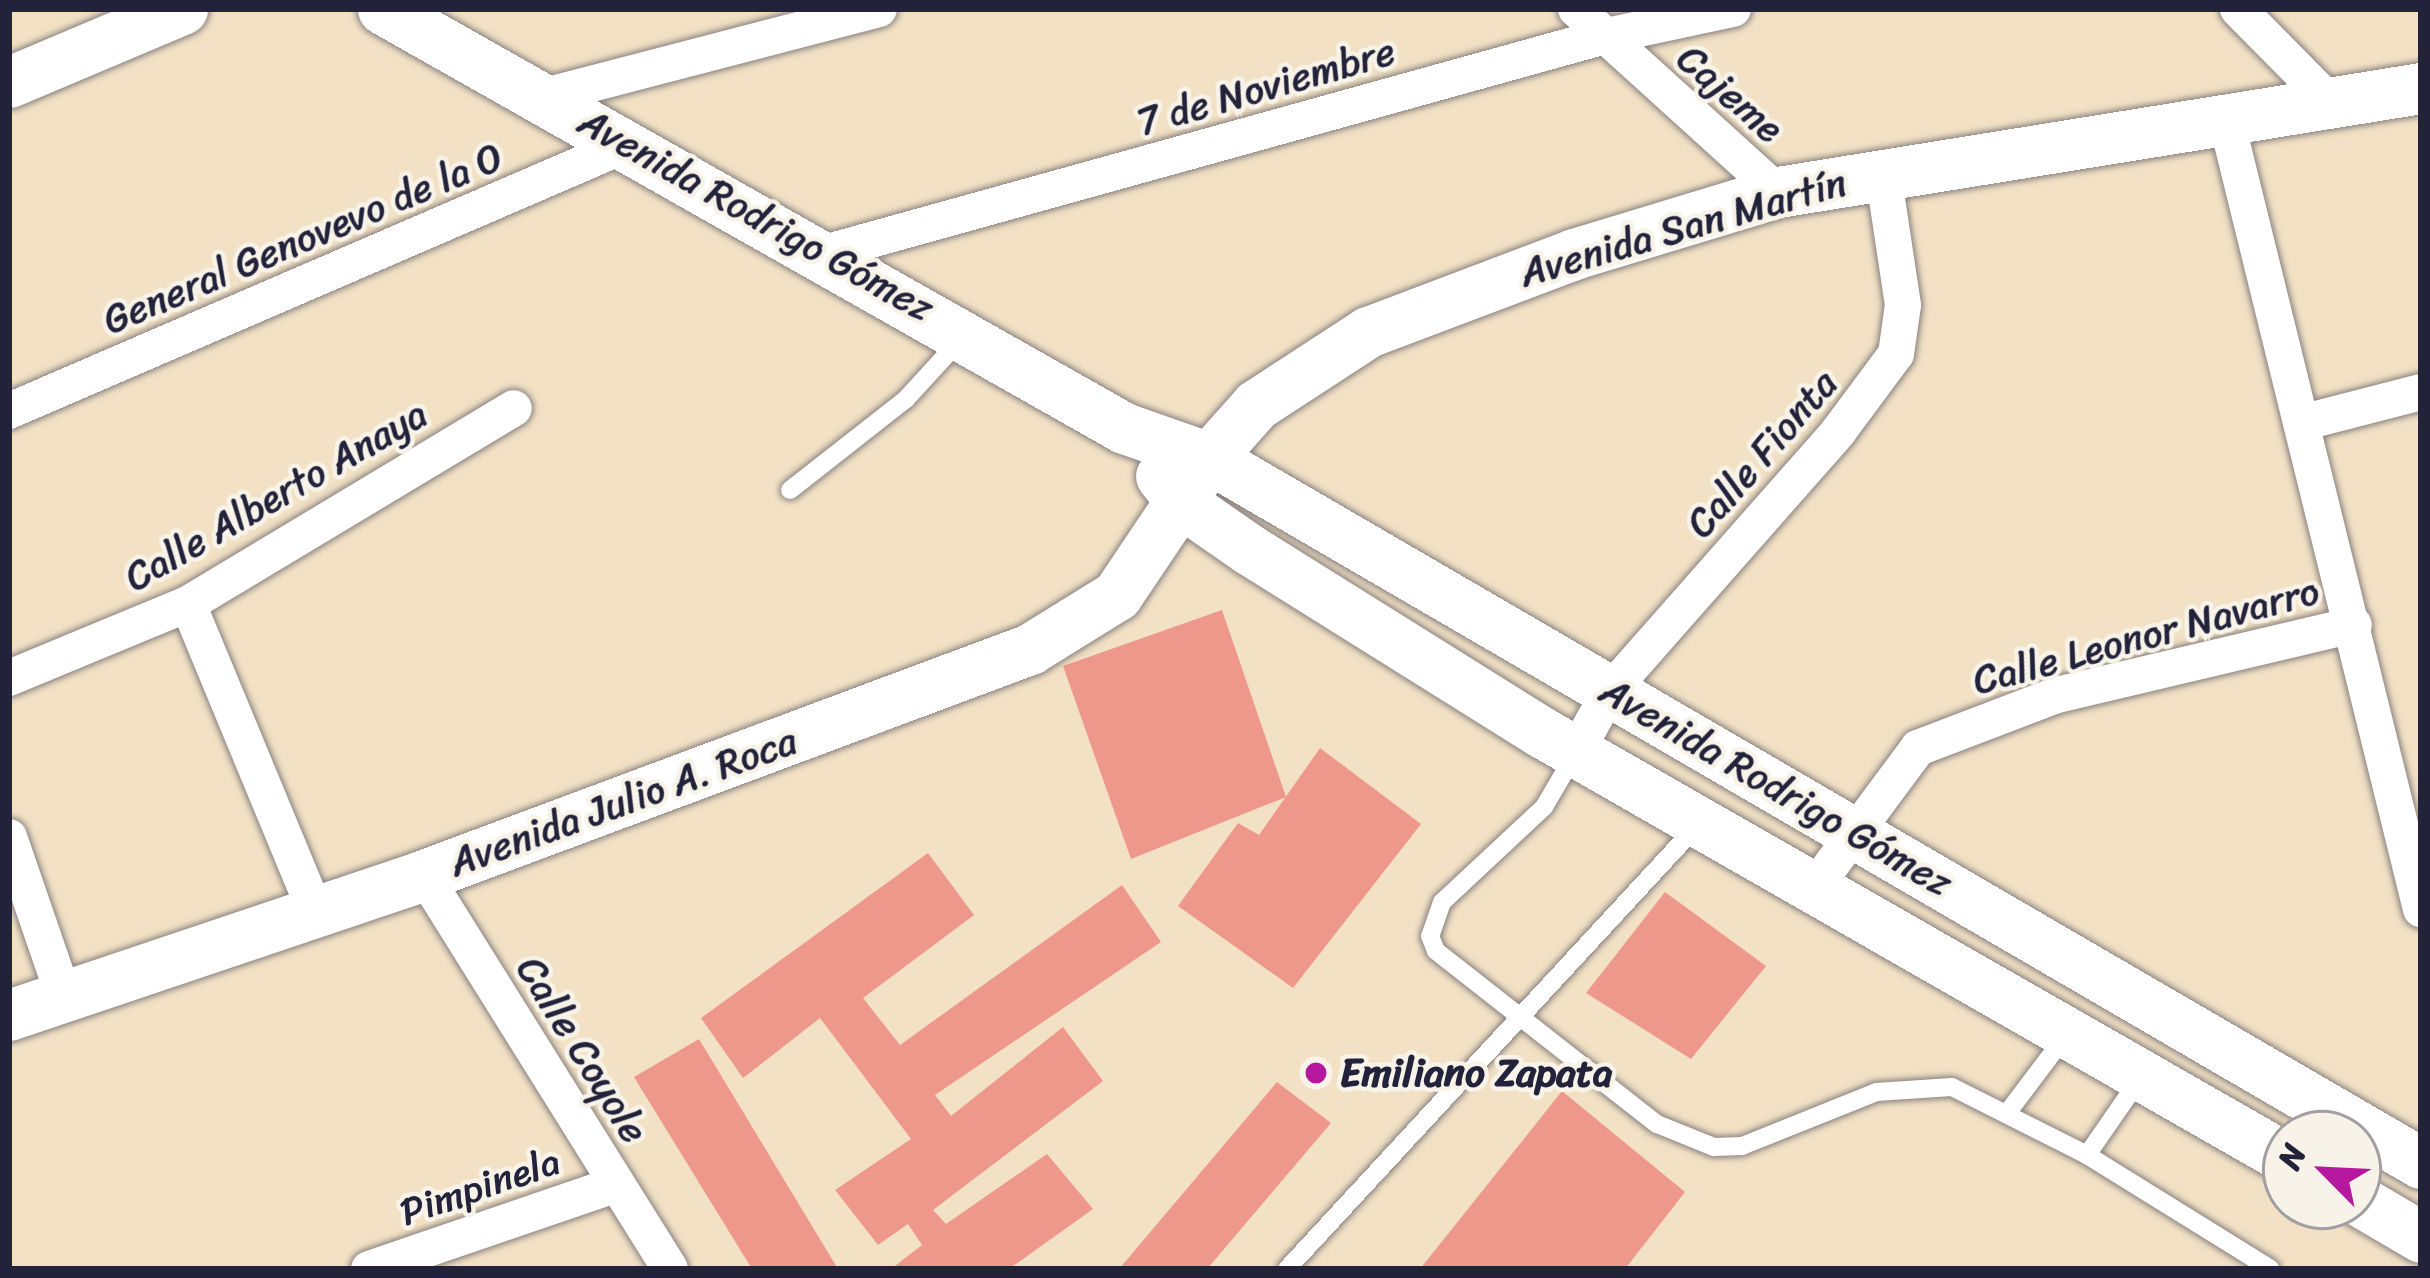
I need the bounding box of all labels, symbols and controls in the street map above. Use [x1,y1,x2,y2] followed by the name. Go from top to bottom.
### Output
[1132,28,1400,146] street label: 7 de Noviembre
[1667,35,1793,153] street label: Cajeme
[570,98,942,332] street label: Avenida Rodrigo Gómez
[96,134,510,344] street label: General Genovevo de la O
[1514,159,1852,297] street label: Avenida San Martín
[1677,361,1847,547] street label: Calle Fionta
[116,390,436,602] street label: Calle Alberto Anaya
[1968,567,2324,705] street label: Calle Leonor Navarro
[1592,667,1960,907] street label: Avenida Rodrigo Gómez
[443,717,803,887] street label: Avenida Julio A. Roca
[506,948,658,1152] street label: Calle Coyole
[1340,1050,1613,1096] place label: Emiliano Zapata
[1303,1060,1329,1086] marker: Emiliano Zapata
[2262,1110,2382,1230] north arrow
[2261,1134,2323,1179] text: N
[394,1138,566,1236] street label: Pimpinela

